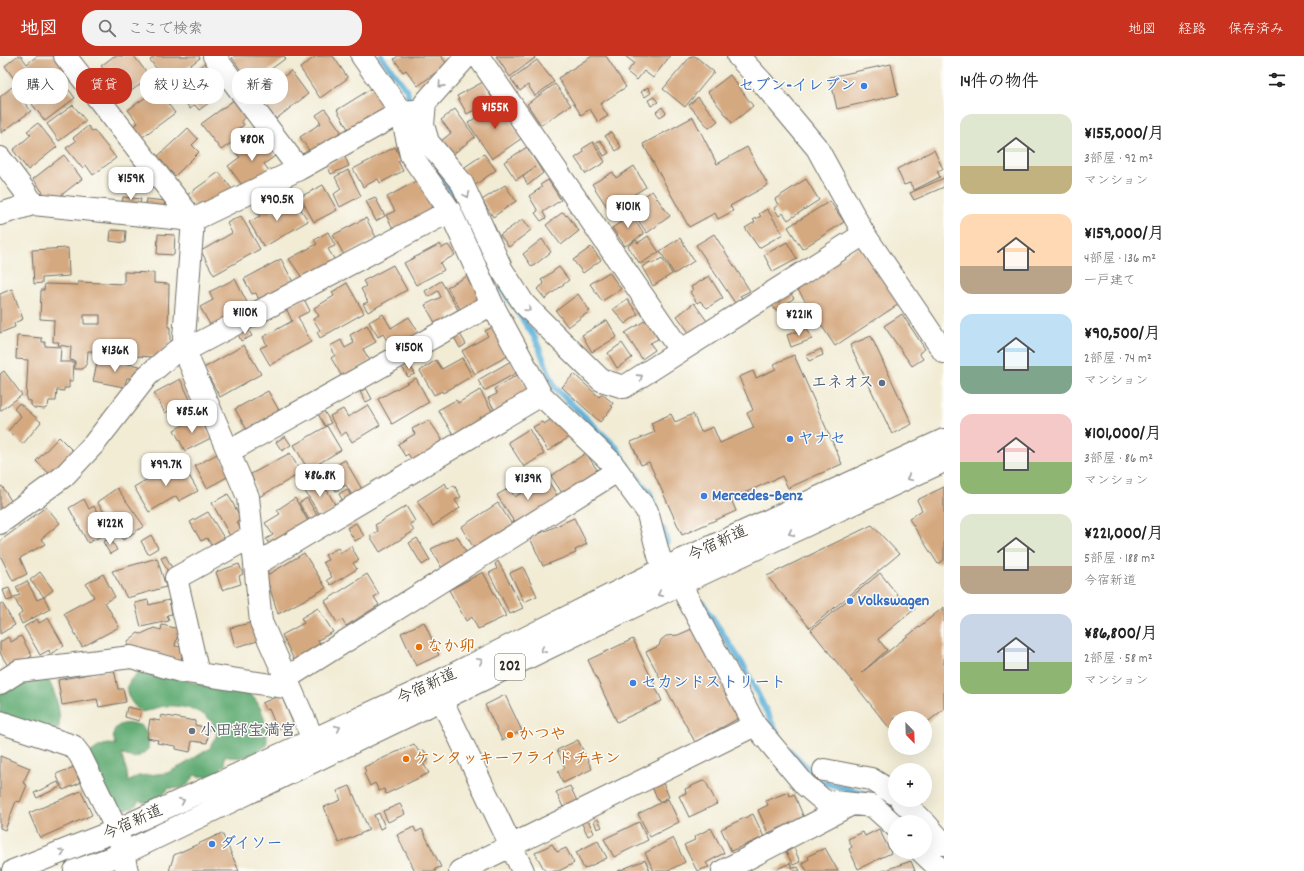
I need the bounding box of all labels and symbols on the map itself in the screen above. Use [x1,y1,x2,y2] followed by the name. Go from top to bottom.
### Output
[739,75,856,98] place label: セブン-イレブン
[438,80,446,88] one-way arrow
[859,81,869,91] marker: セブン-イレブン
[467,96,523,130] pin: ¥155K
[228,128,276,162] pin: ¥80K
[103,167,159,201] pin: ¥159K
[244,188,310,222] pin: ¥90.5K
[462,191,470,198] one-way arrow
[600,195,656,229] pin: ¥101K
[217,301,273,335] pin: ¥110K
[771,303,827,337] pin: ¥221K
[524,304,531,312] one-way arrow
[381,336,437,370] pin: ¥150K
[87,339,143,373] pin: ¥136K
[811,372,874,395] place label: エネオス
[635,375,642,382] one-way arrow
[877,378,887,388] marker: エネオス
[159,400,225,434] pin: ¥85.6K
[798,428,846,451] place label: ヤナセ
[785,434,795,444] marker: ヤナセ
[133,453,199,487] pin: ¥99.7K
[287,464,353,498] pin: ¥86.8K
[500,467,556,501] pin: ¥139K
[905,473,913,481] one-way arrow
[712,485,804,508] place label: Mercedes-Benz
[699,491,709,501] marker: Mercedes-Benz
[82,512,138,546] pin: ¥122K
[684,520,752,568] street label: 今宿新道
[788,528,795,536] one-way arrow
[657,589,665,597] one-way arrow
[858,590,929,613] place label: Volkswagen
[845,596,855,606] marker: Volkswagen
[427,636,475,659] place label: なか卯
[414,642,424,652] marker: なか卯
[540,646,548,653] one-way arrow
[495,654,525,680] road number: 202
[476,658,484,665] one-way arrow
[393,663,461,711] street label: 今宿新道
[641,672,786,695] place label: セカンドストリート
[628,678,638,688] marker: セカンドストリート
[888,711,932,755] north arrow
[200,720,296,743] place label: 小田部宝満宮
[518,724,566,747] place label: かつや
[333,725,341,733] one-way arrow
[187,726,197,736] marker: 小田部宝満宮
[505,730,515,740] marker: かつや
[414,748,621,771] place label: ケンタッキーフライドチキン
[401,754,411,764] marker: ケンタッキーフライドチキン
[177,798,185,806] one-way arrow
[99,799,167,847] street label: 今宿新道
[220,833,282,856] place label: ダイソー
[207,839,217,849] marker: ダイソー
[59,848,66,856] one-way arrow

